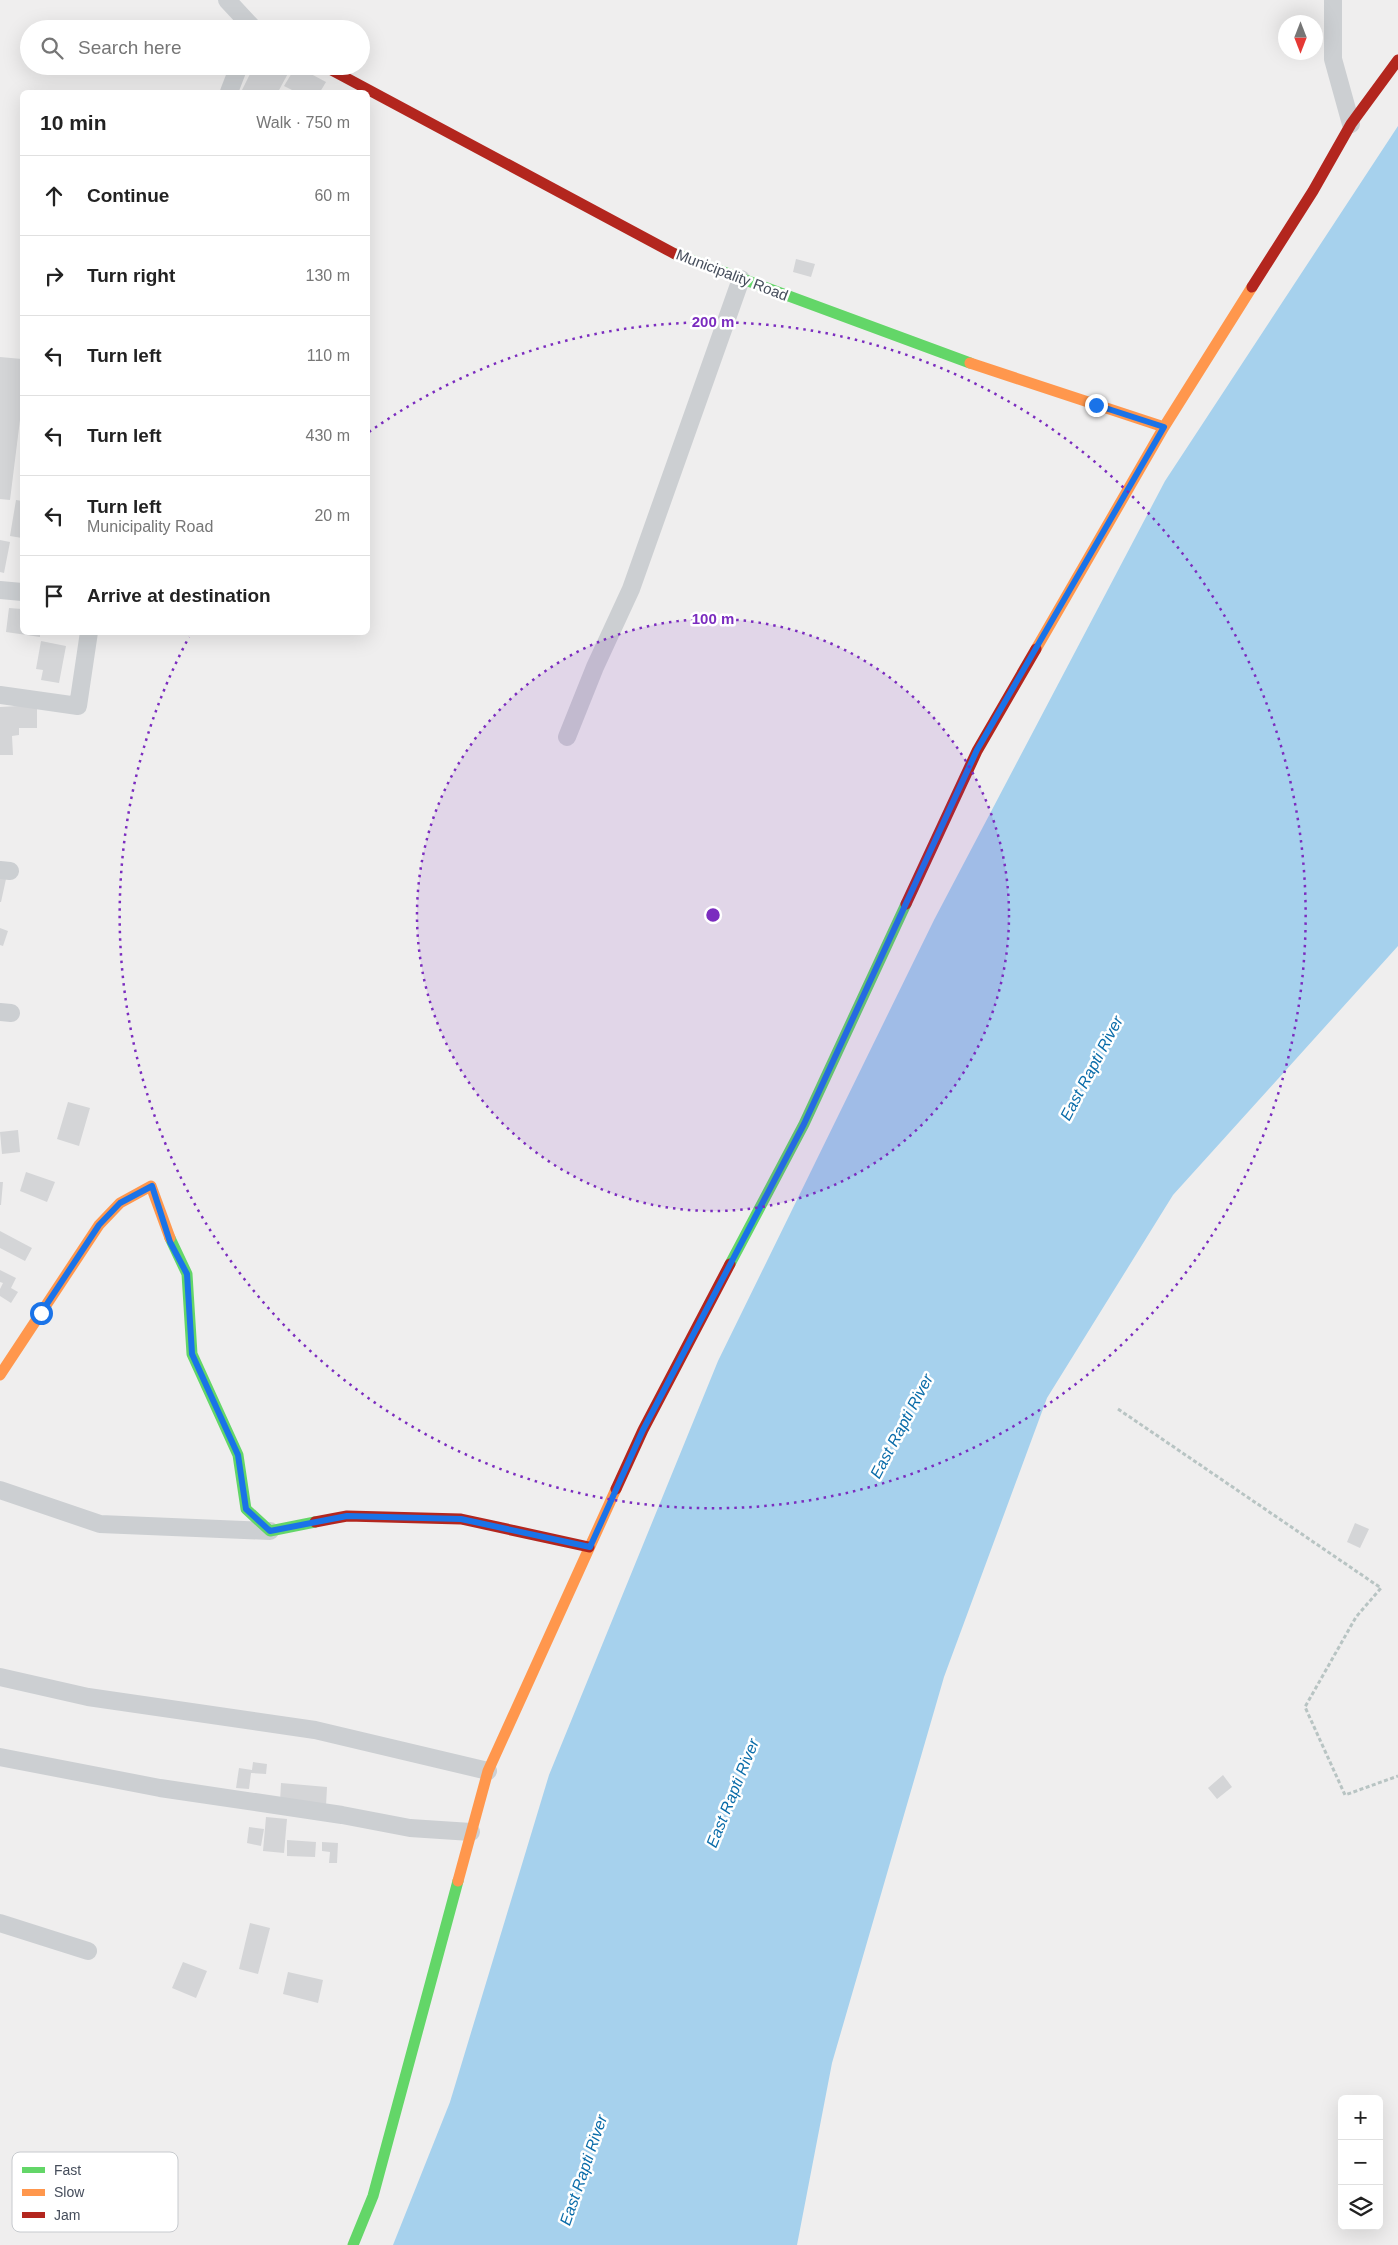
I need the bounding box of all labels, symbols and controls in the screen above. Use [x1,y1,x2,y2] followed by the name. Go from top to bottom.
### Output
[1278,15,1323,60] north arrow
[20,20,370,75] search box
[38,34,66,62] icon: search
[78,37,182,58] text: Search here
[40,111,107,134] text: 10 min
[256,114,350,131] text: Walk · 750 m
[40,182,68,210] icon: ahead
[87,185,169,206] text: Continue
[314,187,350,204] text: 60 m
[674,245,790,304] street label: Municipality Road
[40,262,68,290] icon: right
[87,265,175,286] text: Turn right
[306,267,350,284] text: 130 m
[692,313,734,330] text: 200 m
[40,342,68,370] icon: left
[87,345,162,366] text: Turn left
[307,347,350,364] text: 110 m
[1085,394,1108,417] route end
[40,422,68,450] icon: left
[87,425,162,446] text: Turn left
[306,427,350,444] text: 430 m
[87,496,162,517] text: Turn left
[40,502,68,530] icon: left
[314,507,350,524] text: 20 m
[87,518,213,535] text: Municipality Road
[40,582,68,610] icon: arrive
[87,585,271,606] text: Arrive at destination
[692,610,734,627] text: 100 m
[704,906,722,924] centre of rings
[1057,1013,1126,1123] water label: East Rapti River
[30,1302,53,1325] route start
[867,1371,936,1481] water label: East Rapti River
[703,1736,762,1850] water label: East Rapti River
[1338,2095,1383,2230] map controls
[1338,2095,1383,2140] button: +
[557,2112,611,2228] water label: East Rapti River
[1338,2140,1383,2185] button: −
[12,2152,178,2232] legend
[54,2162,81,2178] text: Fast
[54,2184,85,2200] text: Slow
[1338,2185,1383,2230] button: layers
[54,2207,80,2223] text: Jam

